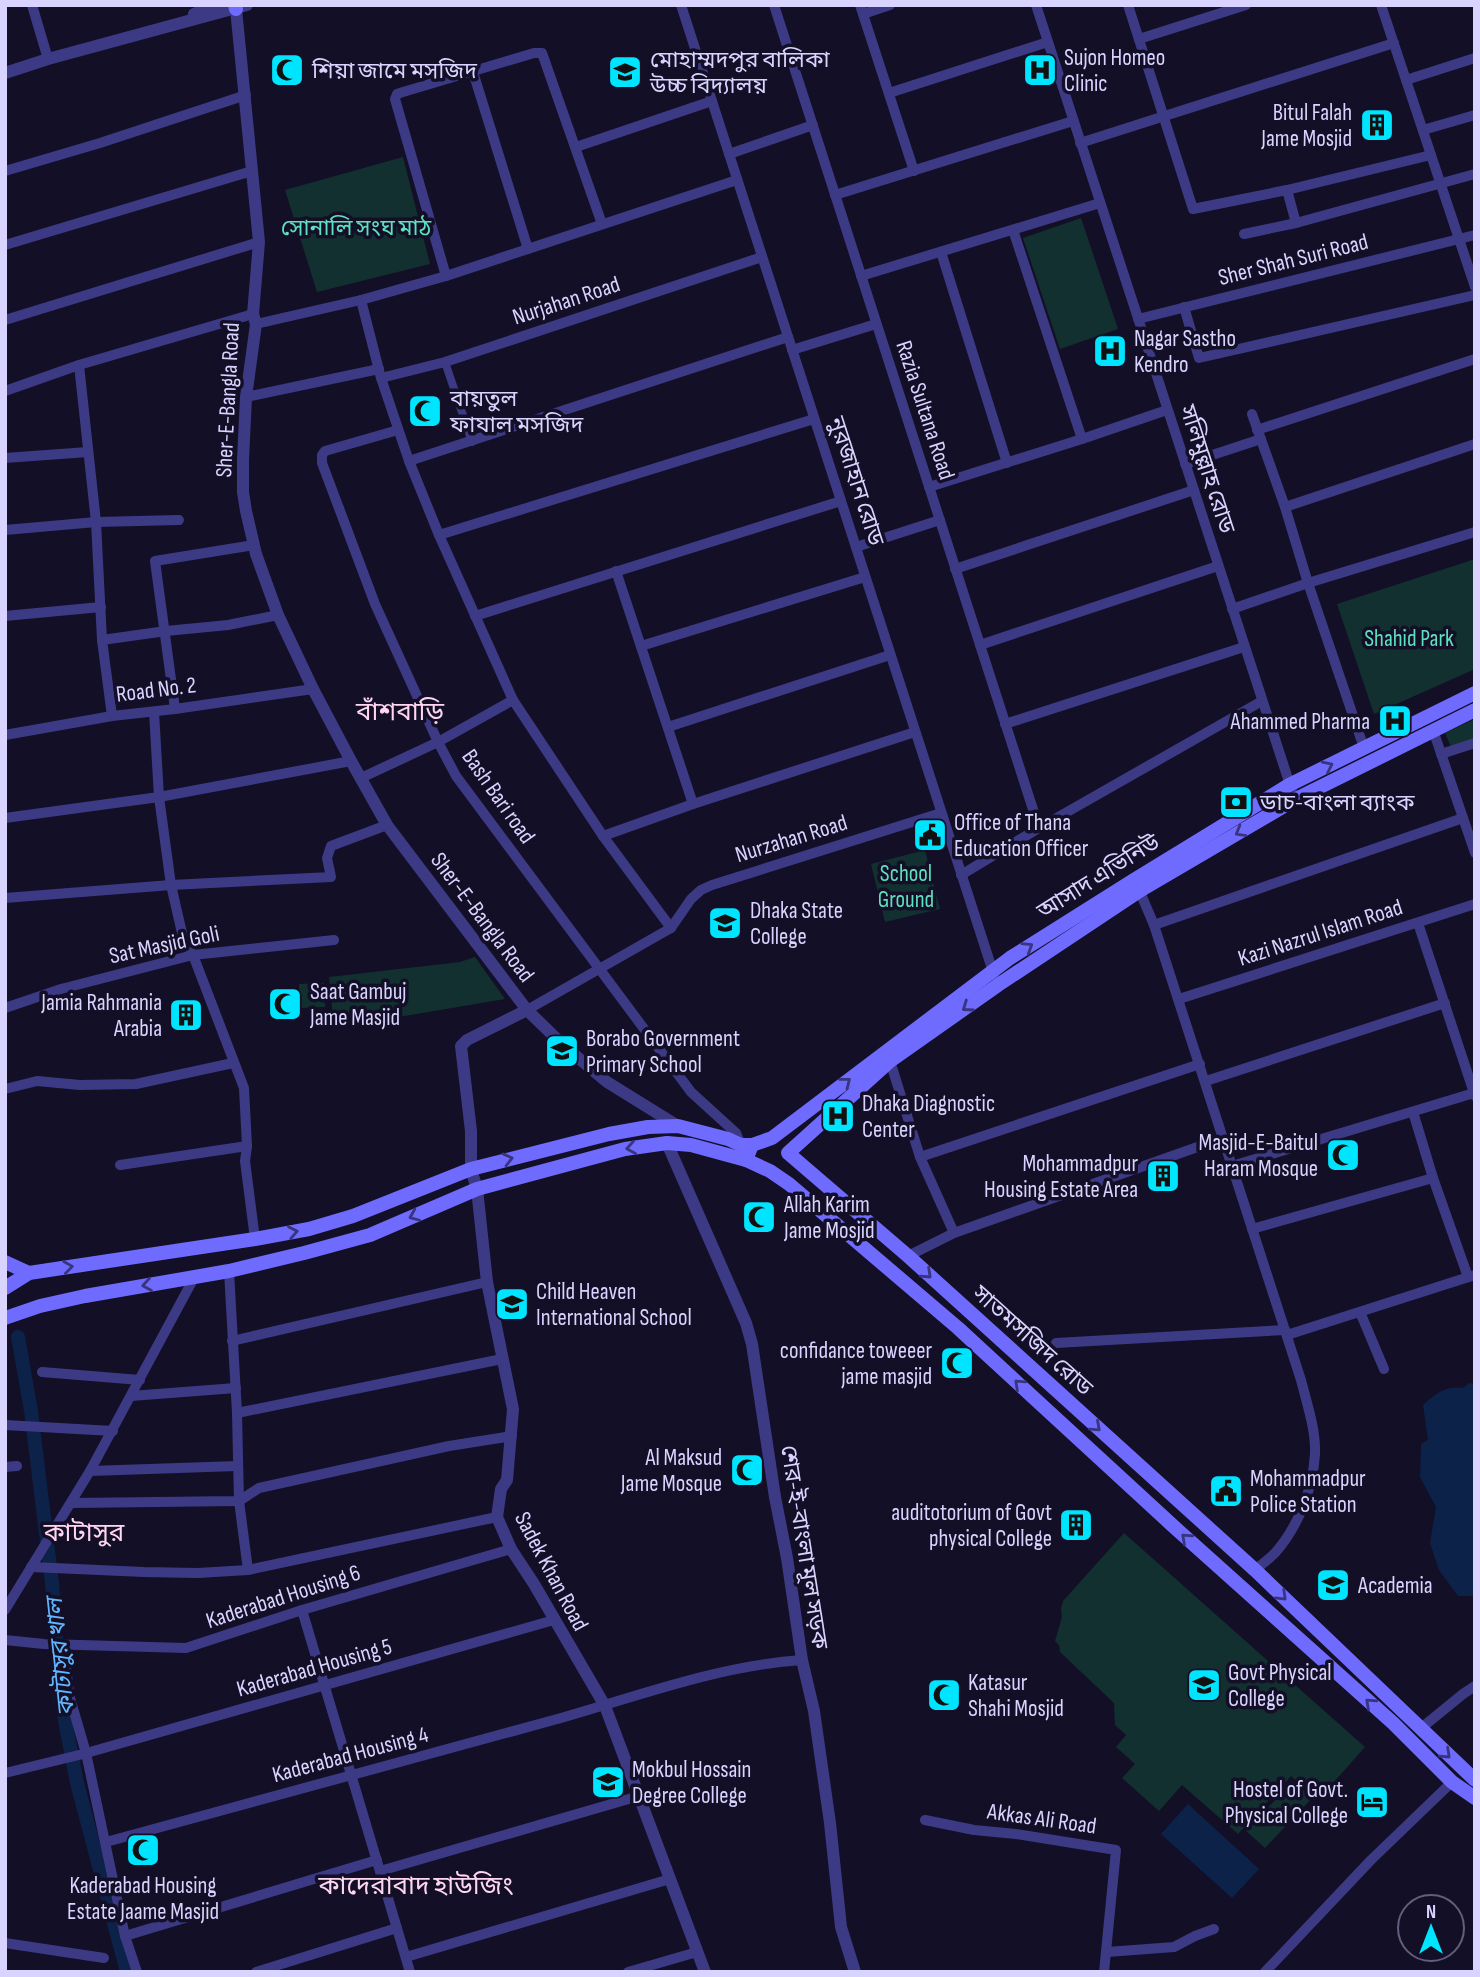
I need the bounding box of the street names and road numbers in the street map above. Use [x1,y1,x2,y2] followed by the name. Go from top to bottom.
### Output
[1215,228,1371,292] street label: Sher Shah Suri Road
[509,270,624,331] street label: Nurjahan Road
[210,322,246,478] street label: Sher-E-Bangla Road
[889,337,961,483] street label: Razia Sultana Road
[1173,401,1241,538] street label: সলিমুল্লাহ রোড
[822,412,890,550] street label: নুরজাহান রোড
[114,671,198,709] street label: Road No. 2
[456,744,541,849] street label: Bash Bari road
[732,809,851,869] street label: Nurzahan Road
[1031,828,1165,926] street label: আসাদ এভিনিউ
[424,847,540,988] street label: Sher-E-Bangla Road
[1235,893,1406,973] street label: Kazi Nazrul Islam Road
[107,920,222,970] street label: Sat Masjid Goli
[966,1279,1099,1402] street label: সাতমসজিদ রোড
[774,1443,834,1652] street label: শের-ই-বাংলা মূল সড়ক
[508,1507,594,1636] street label: Sadek Khan Road
[203,1559,364,1635] street label: Kaderabad Housing 6
[234,1632,395,1703] street label: Kaderabad Housing 5
[269,1721,432,1789] street label: Kaderabad Housing 4
[985,1797,1098,1840] street label: Akkas Ali Road

